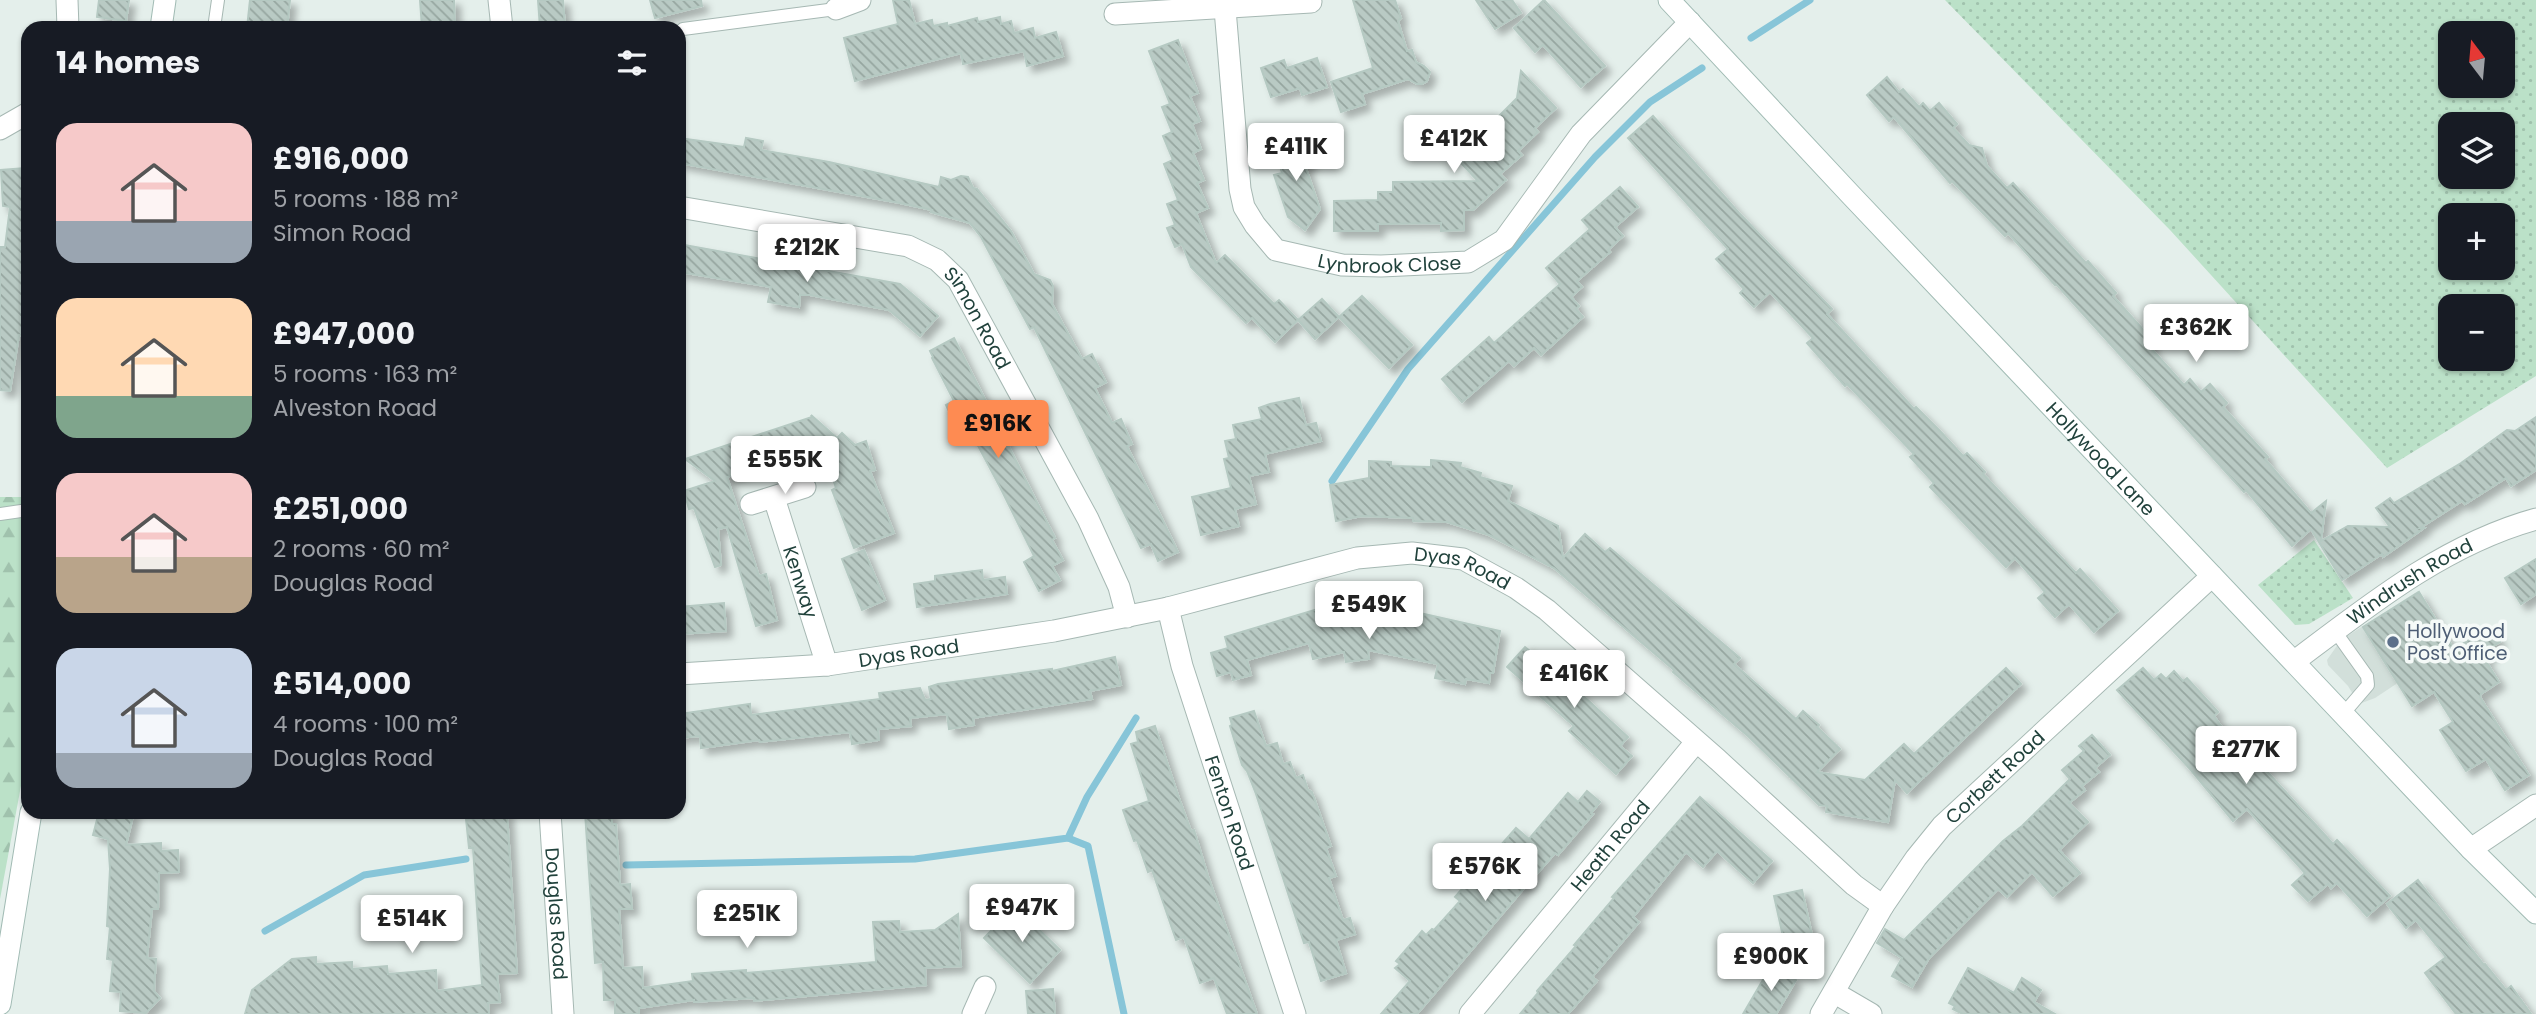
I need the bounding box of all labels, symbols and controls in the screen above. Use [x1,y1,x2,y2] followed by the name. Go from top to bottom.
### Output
[2438,21,2515,98] north arrow
[2438,21,2515,371] map controls
[56,41,200,84] text: 14 homes
[613,44,651,82] icon: filters
[2438,112,2515,189] button: layers
[1405,116,1503,175] pin: £412K
[1420,122,1488,154] text: £412K
[1247,124,1345,183] pin: £411K
[1264,130,1328,162] text: £411K
[273,137,409,180] text: £916,000
[112,151,196,235] icon: home
[273,183,458,215] text: 5 rooms · 188 m²
[2438,203,2515,280] button: +
[273,217,411,249] text: Simon Road
[758,224,856,284] pin: £212K
[774,231,840,263] text: £212K
[1315,246,1462,279] street label: Lynbrook Close
[938,260,1017,374] street label: Simon Road
[2438,294,2515,371] button: −
[2147,304,2245,364] pin: £362K
[2160,311,2232,343] text: £362K
[273,312,415,355] text: £947,000
[112,326,196,410] icon: home
[273,358,457,390] text: 5 rooms · 163 m²
[273,392,437,424] text: Alveston Road
[2040,396,2162,522] street label: Hollywood Lane
[949,400,1047,460] pin: £916K
[964,407,1032,439] text: £916K
[736,436,834,496] pin: £555K
[747,443,823,475] text: £555K
[273,487,408,530] text: £251,000
[112,501,196,585] icon: home
[2341,531,2477,631] street label: Windrush Road
[273,533,450,565] text: 2 rooms · 60 m²
[1413,540,1516,596] street label: Dyas Road
[776,542,825,622] street label: Kenway
[273,567,433,599] text: Douglas Road
[1320,582,1418,641] pin: £549K
[1331,588,1407,620] text: £549K
[2407,618,2508,667] place label: Hollywood Post Office
[857,632,961,674] street label: Dyas Road
[2385,634,2401,650] marker: Hollywood Post Office
[1525,650,1623,710] pin: £416K
[1539,657,1609,689] text: £416K
[273,662,411,705] text: £514,000
[112,676,196,760] icon: home
[273,708,458,740] text: 4 rooms · 100 m²
[1939,724,2051,830] street label: Corbett Road
[2197,726,2295,786] pin: £277K
[2211,733,2281,765] text: £277K
[273,742,433,774] text: Douglas Road
[1198,752,1261,874] street label: Fenton Road
[1564,794,1656,897] street label: Heath Road
[1436,844,1534,903] pin: £576K
[539,847,574,981] street label: Douglas Road
[1448,850,1522,882] text: £576K
[973,884,1071,944] pin: £947K
[698,890,796,950] pin: £251K
[985,891,1059,923] text: £947K
[363,895,461,955] pin: £514K
[713,897,781,929] text: £251K
[377,902,447,934] text: £514K
[1722,934,1820,993] pin: £900K
[1733,940,1809,972] text: £900K

